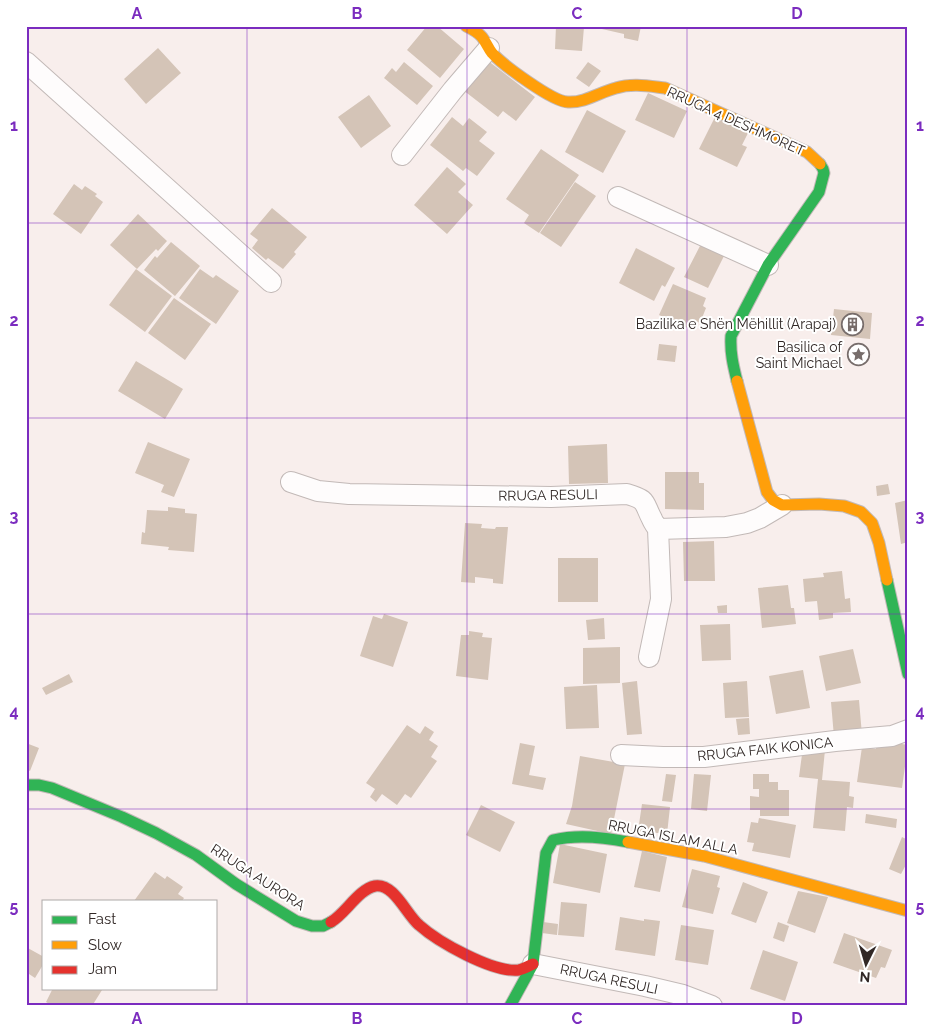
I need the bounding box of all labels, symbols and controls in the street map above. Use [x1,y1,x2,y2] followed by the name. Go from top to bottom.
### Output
[132,4,143,23] text: A
[352,4,363,23] text: B
[572,4,583,23] text: C
[791,4,803,23] text: D
[665,83,808,159] street label: RRUGA 4 DESHMORET
[10,116,18,135] text: 1
[916,116,924,135] text: 1
[9,311,19,330] text: 2
[915,311,925,330] text: 2
[840,312,864,336] building icon: Bazilika e Shën Mëhillit (Arapaj)
[636,316,836,332] place label: Bazilika e Shën Mëhillit (Arapaj)
[756,339,843,371] place label: Basilica of Saint Michael
[846,343,870,367] place icon: Basilica of Saint Michael
[498,486,598,504] street label: RRUGA RESULI
[10,507,19,526] text: 3
[916,507,925,526] text: 3
[9,702,19,721] text: 4
[915,702,925,721] text: 4
[696,734,834,764] street label: RRUGA FAIK KONICA
[607,817,740,858] street label: RRUGA ISLAM ALLA
[208,841,308,914] street label: RRUGA AURORA
[10,897,19,916] text: 5
[916,897,925,916] text: 5
[42,900,218,990] legend
[88,910,116,928] text: Fast
[88,936,122,954] text: Slow
[842,940,892,990] north arrow
[88,960,117,978] text: Jam
[559,961,659,997] street label: RRUGA RESULI
[859,969,871,985] text: N
[132,1009,143,1028] text: A
[352,1009,363,1028] text: B
[572,1009,583,1028] text: C
[791,1009,803,1028] text: D

